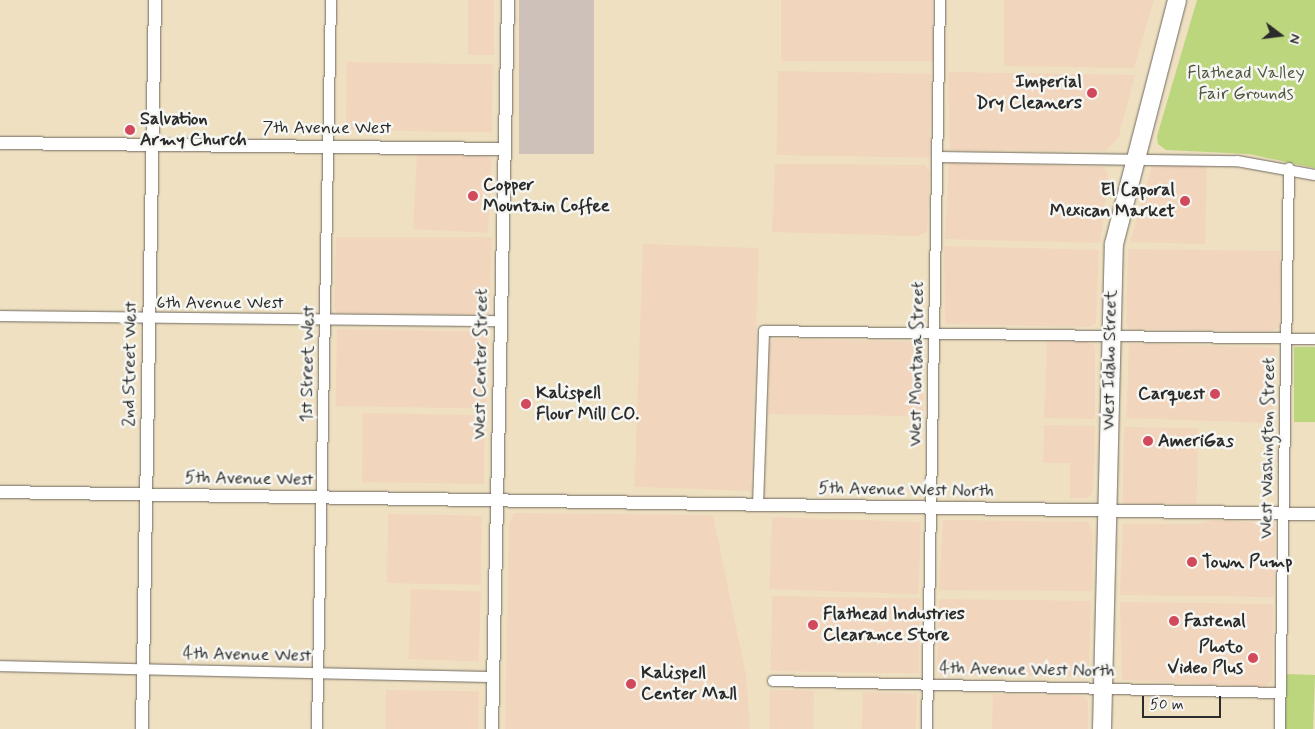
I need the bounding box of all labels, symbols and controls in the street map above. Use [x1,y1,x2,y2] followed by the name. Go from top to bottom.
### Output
[1255,10,1305,60] north arrow
[1285,32,1304,46] text: N
[1189,63,1303,106] park label: Flathead Valley Fair Grounds
[976,72,1082,115] place label: Imperial Dry Cleaners
[1086,87,1098,99] marker: Imperial Dry Cleaners
[140,109,247,152] place label: Salvation Army Church
[262,117,392,139] street label: 7th Avenue West
[124,124,136,136] marker: Salvation Army Church
[483,175,612,218] place label: Copper Mountain Coffee
[1050,180,1175,222] place label: El Caporal Mexican Market
[467,190,479,202] marker: Copper Mountain Coffee
[1179,195,1191,207] marker: El Caporal Mexican Market
[905,280,929,448] street label: West Montana Street
[469,287,493,441] street label: West Center Street
[1098,290,1122,430] street label: West Idaho Street
[156,292,284,314] street label: 6th Avenue West
[118,301,142,427] street label: 2nd Street West
[296,305,320,423] street label: 1st Street West
[1256,356,1280,540] street label: West Washington Street
[536,383,639,426] place label: Kalispell Flour Mill CO.
[1138,383,1205,405] place label: Carquest
[1209,388,1221,400] marker: Carquest
[520,398,532,410] marker: Kalispell Flour Mill CO.
[1158,430,1234,452] place label: AmeriGas
[1142,435,1154,447] marker: AmeriGas
[184,467,314,491] street label: 5th Avenue West
[818,478,994,502] street label: 5th Avenue West North
[1202,551,1292,573] place label: Town Pump
[1186,556,1198,568] marker: Town Pump
[823,604,966,646] place label: Flathead Industries Clearance Store
[1184,610,1246,632] place label: Fastenal
[1168,615,1180,627] marker: Fastenal
[807,619,819,631] marker: Flathead Industries Clearance Store
[1168,637,1243,680] place label: Photo Video Plus
[182,643,312,667] street label: 4th Avenue West
[1247,652,1259,664] marker: Photo Video Plus
[939,658,1115,682] street label: 4th Avenue West North
[641,663,735,706] place label: Kalispell Center Mall
[625,678,637,690] marker: Kalispell Center Mall
[1145,686,1224,718] scale bar
[1150,695,1184,715] text: 50 m

